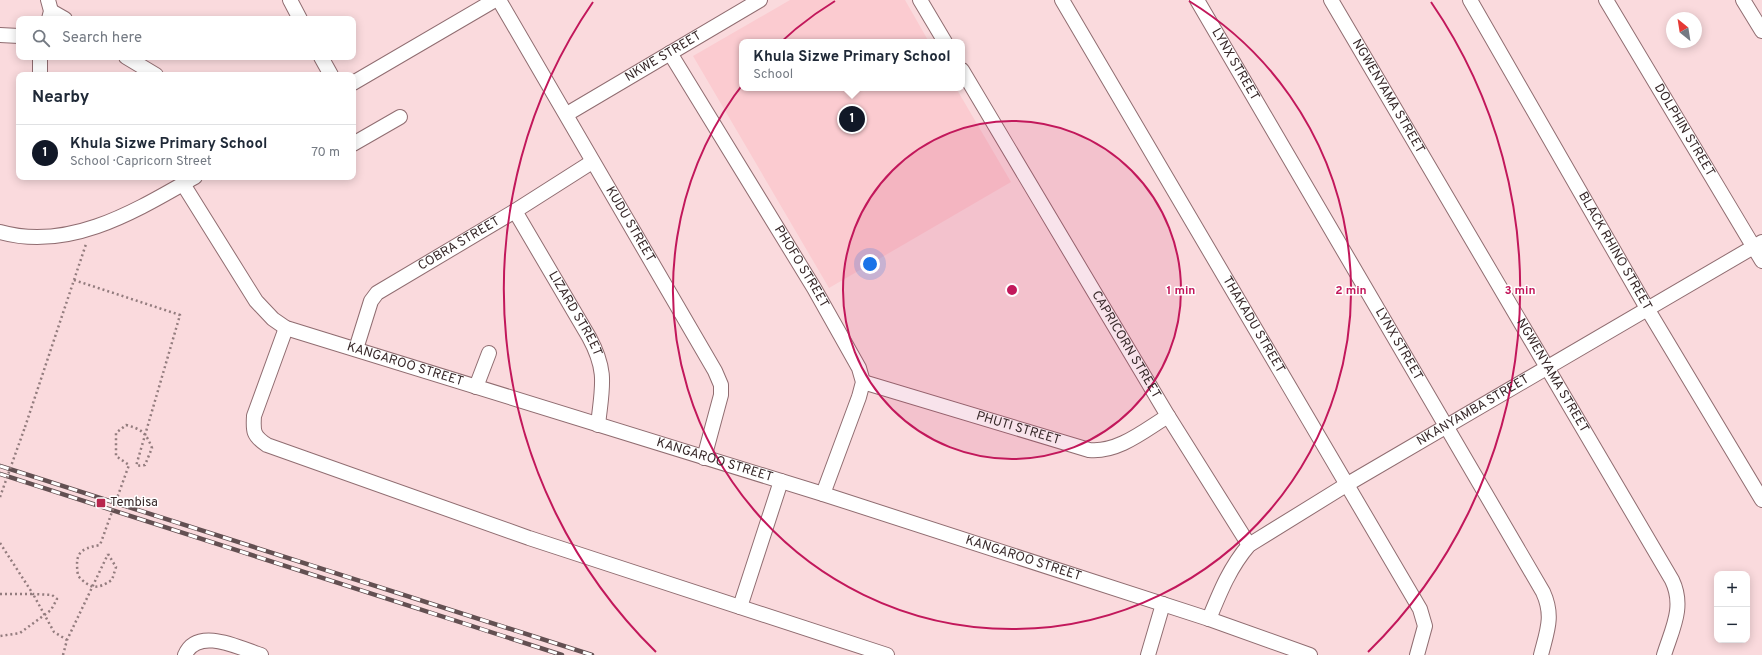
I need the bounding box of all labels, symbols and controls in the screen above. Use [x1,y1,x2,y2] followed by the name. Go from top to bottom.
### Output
[1666,12,1702,48] north arrow
[16,16,356,60] search box
[1207,26,1262,104] street label: LYNX STREET
[30,27,52,49] icon: search
[622,28,705,86] street label: NKWE STREET
[62,29,142,48] text: Search here
[1348,37,1428,157] street label: NGWENYAMA STREET
[739,39,965,91] popup
[753,48,951,67] text: Khula Sizwe Primary School
[753,67,793,83] text: School
[1650,81,1718,180] street label: DOLPHIN STREET
[32,87,89,109] text: Nearby
[839,104,865,134] pin: 1
[70,135,267,154] text: Khula Sizwe Primary School
[42,145,48,161] text: 1
[311,145,340,161] text: 70 m
[70,154,212,170] text: School · Capricorn Street
[602,184,658,265] street label: KUDU STREET
[1574,189,1655,314] street label: BLACK RHINO STREET
[415,214,503,275] street label: COBRA STREET
[770,223,832,311] street label: PHOFO STREET
[860,254,880,274] your location
[544,269,605,359] street label: LIZARD STREET
[1218,274,1288,376] street label: THAKADU STREET
[1005,283,1019,297] centre of rings
[1167,283,1195,299] text: 1 min
[1335,283,1367,299] text: 2 min
[1504,283,1536,299] text: 3 min
[1087,288,1164,402] street label: CAPRICORN STREET
[1371,305,1426,384] street label: LYNX STREET
[1512,316,1592,436] street label: NGWENYAMA STREET
[345,339,465,390] street label: KANGAROO STREET
[1414,372,1532,450] street label: NKANYAMBA STREET
[974,408,1062,449] street label: PHUTI STREET
[654,435,775,486] street label: KANGAROO STREET
[110,495,158,511] place label: Tembisa
[95,497,107,509] marker: Tembisa
[963,533,1083,585] street label: KANGAROO STREET
[1714,571,1750,643] map controls
[1714,571,1750,607] button: +
[1714,607,1750,643] button: −

